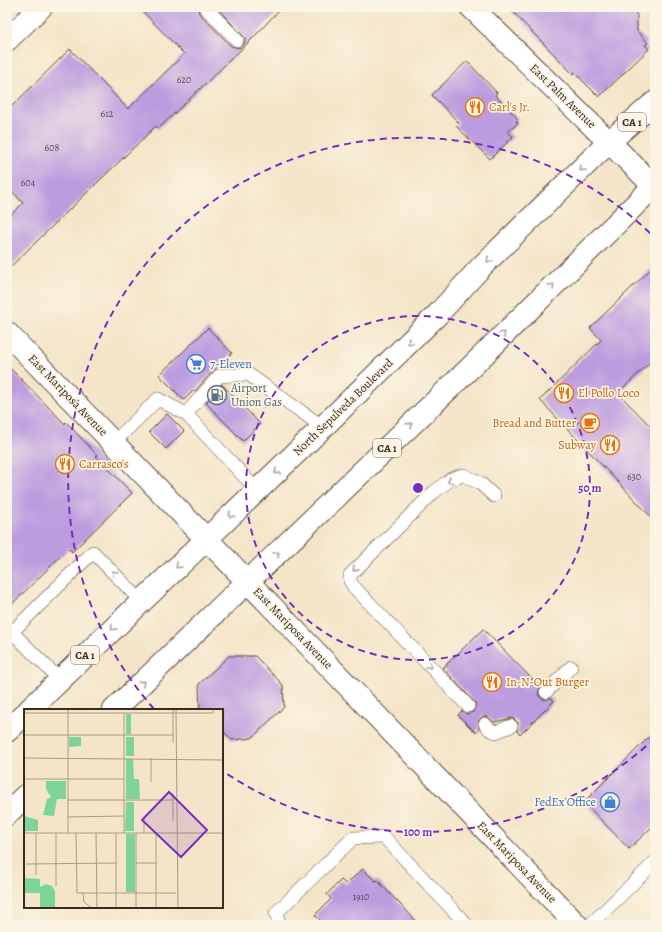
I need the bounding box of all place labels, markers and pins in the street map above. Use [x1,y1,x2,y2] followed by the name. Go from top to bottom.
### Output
[464,96,486,118] restaurant icon: Carl's Jr.
[489,99,530,115] place label: Carl's Jr.
[185,353,207,375] supermarket icon: 7-Eleven
[210,356,252,372] place label: 7-Eleven
[230,380,282,410] place label: Airport Union Gas
[553,382,575,404] restaurant icon: El Pollo Loco
[206,384,228,406] fuel station icon: Airport Union Gas
[578,385,640,401] place label: El Pollo Loco
[579,412,601,434] cafe icon: Bread and Butter
[492,415,576,431] place label: Bread and Butter
[599,434,621,456] restaurant icon: Subway
[558,437,597,453] place label: Subway
[54,453,76,475] restaurant icon: Carrasco's
[79,456,129,472] place label: Carrasco's
[411,481,425,495] centre of rings
[481,671,503,693] restaurant icon: In-N-Out Burger
[506,674,590,690] place label: In-N-Out Burger
[599,791,621,813] shop icon: FedEx Office
[534,794,596,810] place label: FedEx Office

